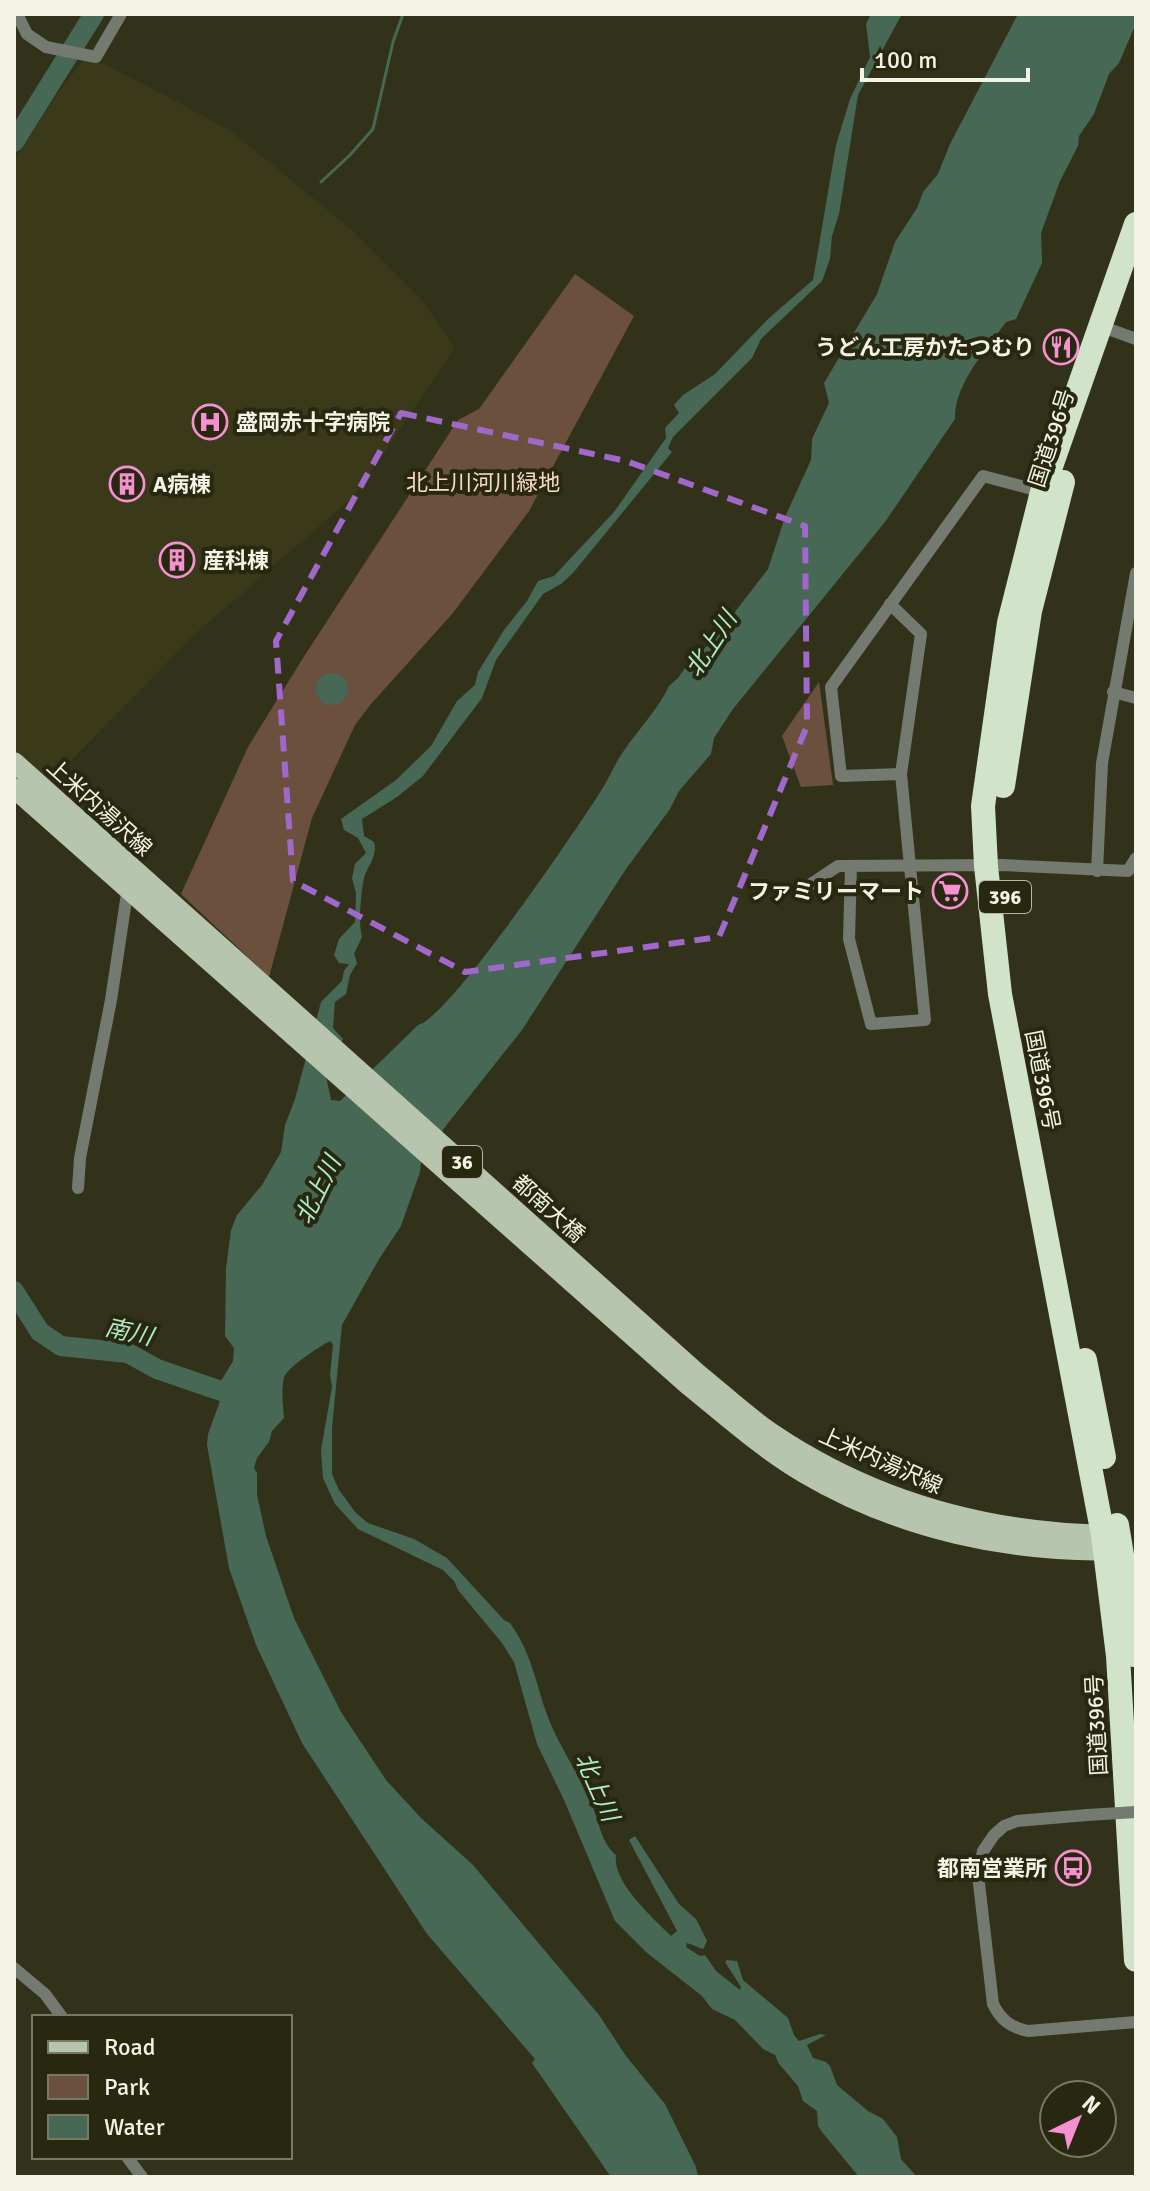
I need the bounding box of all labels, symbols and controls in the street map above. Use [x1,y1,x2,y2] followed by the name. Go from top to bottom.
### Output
[862,32,1028,82] scale bar
[874,45,937,75] text: 100 m
[1042,328,1080,366] restaurant icon: うどん工房かたつむり
[815,334,1035,361] place label: うどん工房かたつむり
[1023,386,1080,491] street label: 国道396号
[191,403,229,441] hospital icon: 盛岡赤十字病院
[236,409,390,436] place label: 盛岡赤十字病院
[108,465,146,503] building icon: A病棟
[406,469,560,496] park label: 北上川河川緑地
[153,471,211,498] place label: A病棟
[158,541,196,579] building icon: 産科棟
[203,547,269,574] place label: 産科棟
[679,603,745,682] water label: 北上川
[42,753,158,862] street label: 上米内湯沢線
[931,872,969,910] supermarket icon: ファミリーマート
[748,878,924,905] place label: ファミリーマート
[979,881,1031,913] road number: 396
[1020,1028,1065,1133] street label: 国道396号
[442,1146,482,1178] road number: 36
[289,1148,349,1229] water label: 北上川
[507,1169,590,1248] street label: 都南大橋
[102,1312,159,1353] water label: 南川
[815,1421,947,1500] street label: 上米内湯沢線
[1080,1674,1113,1776] street label: 国道396号
[569,1748,627,1829] water label: 北上川
[1054,1849,1092,1887] bus stop icon: 都南営業所
[937,1855,1047,1882] place label: 都南営業所
[32,2015,292,2159] legend
[104,2032,155,2062] text: Road
[104,2072,150,2102] text: Park
[1038,2079,1118,2159] north arrow
[1076,2090,1106,2120] text: N
[104,2112,165,2142] text: Water

